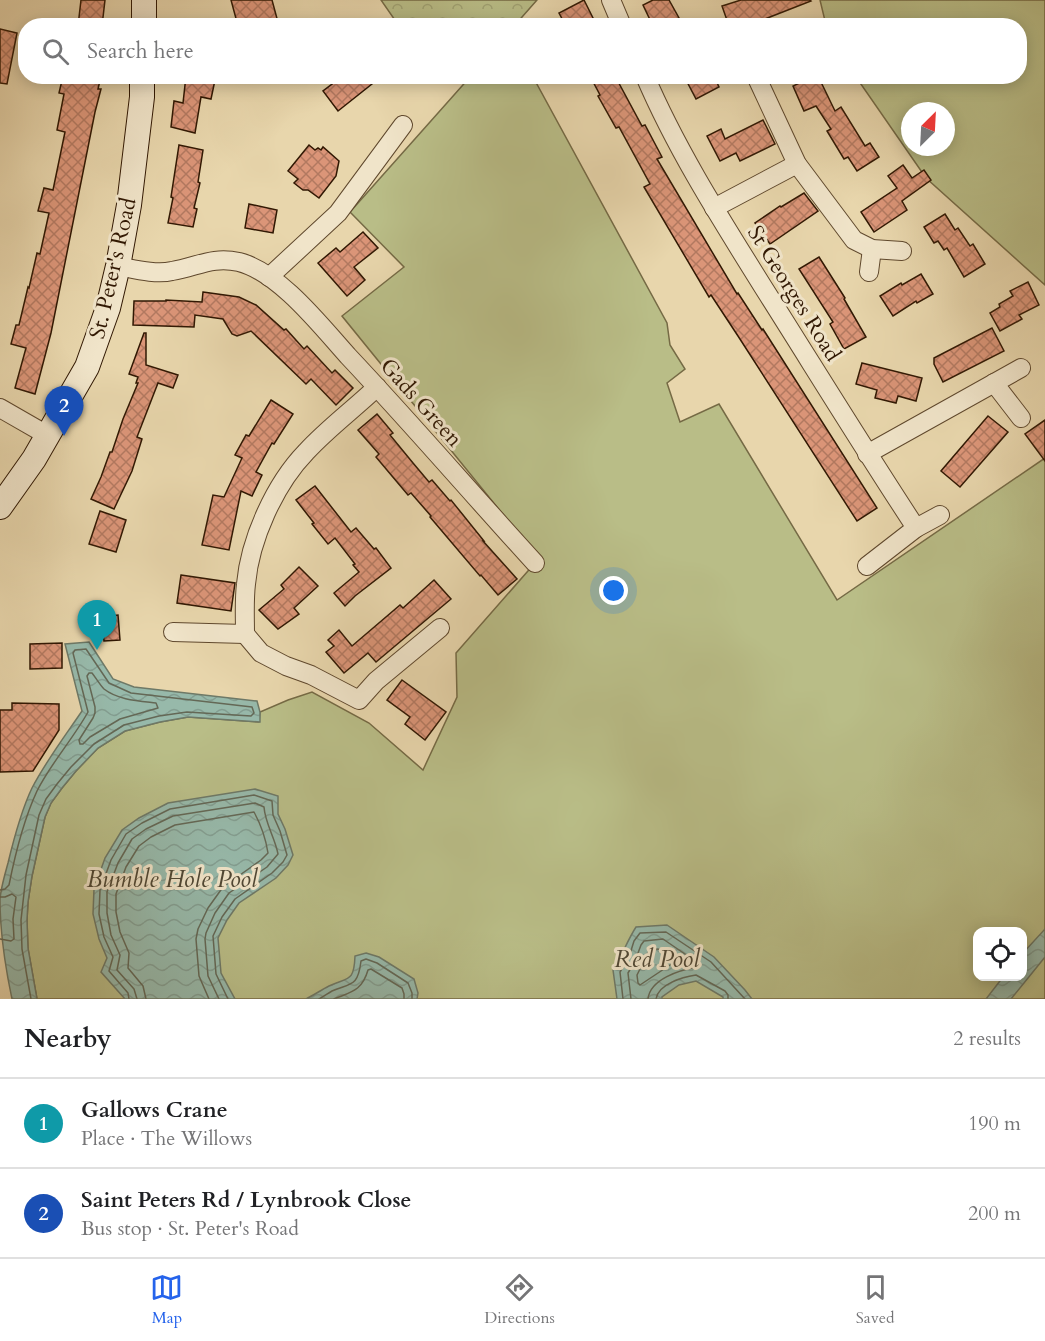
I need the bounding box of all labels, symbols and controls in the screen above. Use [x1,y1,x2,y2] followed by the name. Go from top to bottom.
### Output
[18,18,1027,84] search box
[39,35,72,68] icon: search
[87,36,194,66] text: Search here
[901,102,955,156] north arrow
[82,194,144,342] street label: St. Peter's Road
[740,220,848,368] street label: St Georges Road
[373,352,469,454] street label: Gads Green
[44,386,84,436] pin: 2
[599,576,628,605] your location
[78,600,116,650] pin: 1
[86,863,259,896] water label: Bumble Hole Pool
[973,927,1027,981] map controls
[973,927,1027,981] button: locate
[614,943,701,976] water label: Red Pool
[24,1021,112,1056] text: Nearby
[953,1025,1021,1052] text: 2 results
[81,1095,228,1125] text: Gallows Crane
[38,1110,49,1137] text: 1
[968,1110,1021,1137] text: 190 m
[81,1125,252,1152] text: Place · The Willows
[81,1185,411,1215] text: Saint Peters Rd / Lynbrook Close
[38,1200,49,1227] text: 2
[968,1200,1021,1227] text: 200 m
[81,1215,299,1242] text: Bus stop · St. Peter's Road
[150,1271,183,1329] tab: Map
[484,1271,555,1329] tab: Directions
[856,1271,895,1329] tab: Saved

